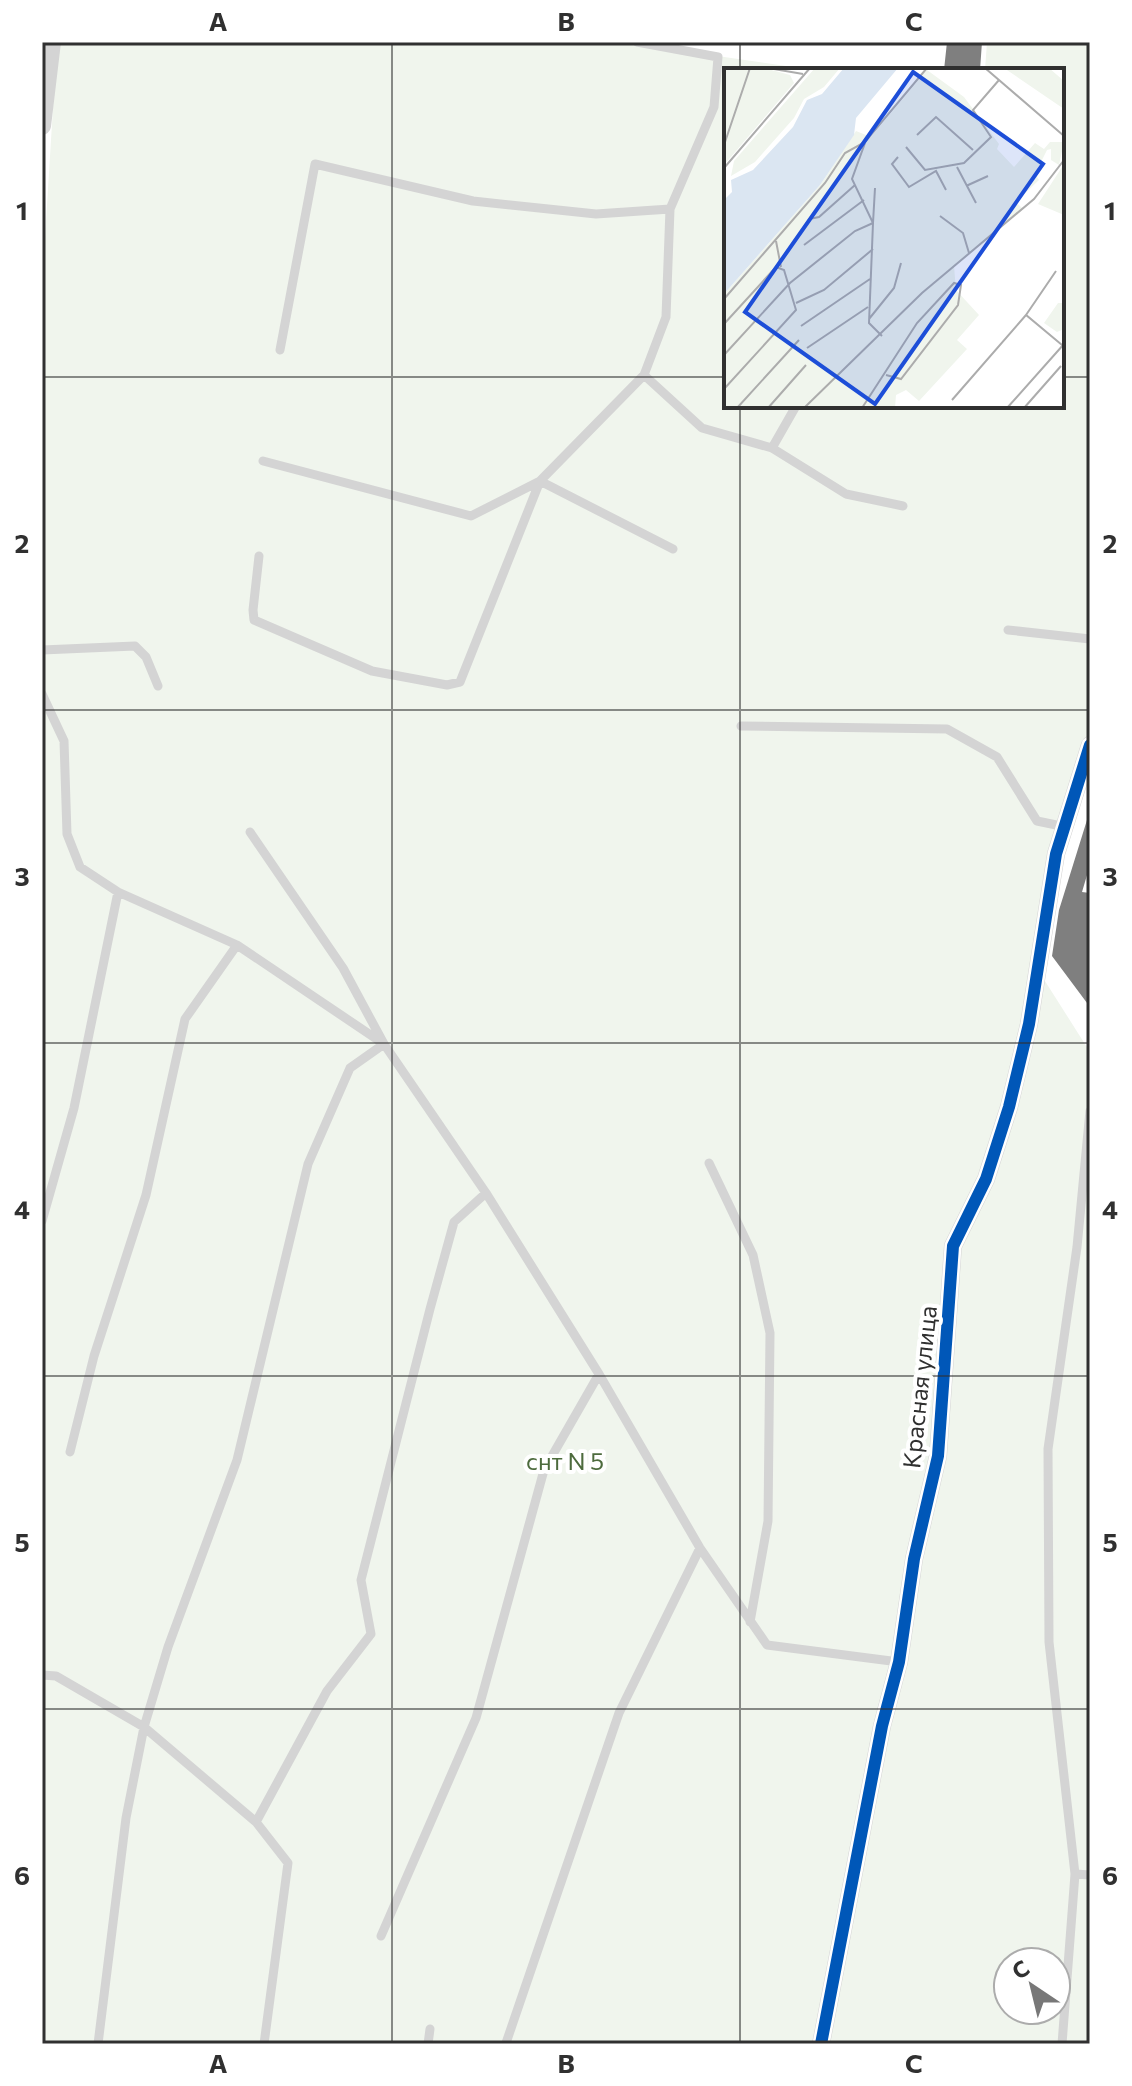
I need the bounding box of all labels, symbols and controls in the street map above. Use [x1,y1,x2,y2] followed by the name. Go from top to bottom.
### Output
[209,5,228,36] text: A
[557,5,575,36] text: B
[905,5,923,36] text: C
[724,68,1064,408] inset map
[16,194,28,225] text: 1
[1104,194,1116,225] text: 1
[15,527,29,558] text: 2
[1103,527,1117,558] text: 2
[14,860,30,891] text: 3
[1102,860,1118,891] text: 3
[14,1193,30,1224] text: 4
[1102,1193,1118,1224] text: 4
[896,1304,942,1470] street label: Красная улица
[526,1446,604,1475] park label: снт N 5
[14,1526,30,1557] text: 5
[1102,1526,1118,1557] text: 5
[14,1859,30,1890] text: 6
[1102,1859,1118,1890] text: 6
[992,1946,1072,2026] north arrow
[1006,1954,1034,1985] text: С
[209,2047,228,2078] text: A
[557,2047,575,2078] text: B
[905,2047,923,2078] text: C

